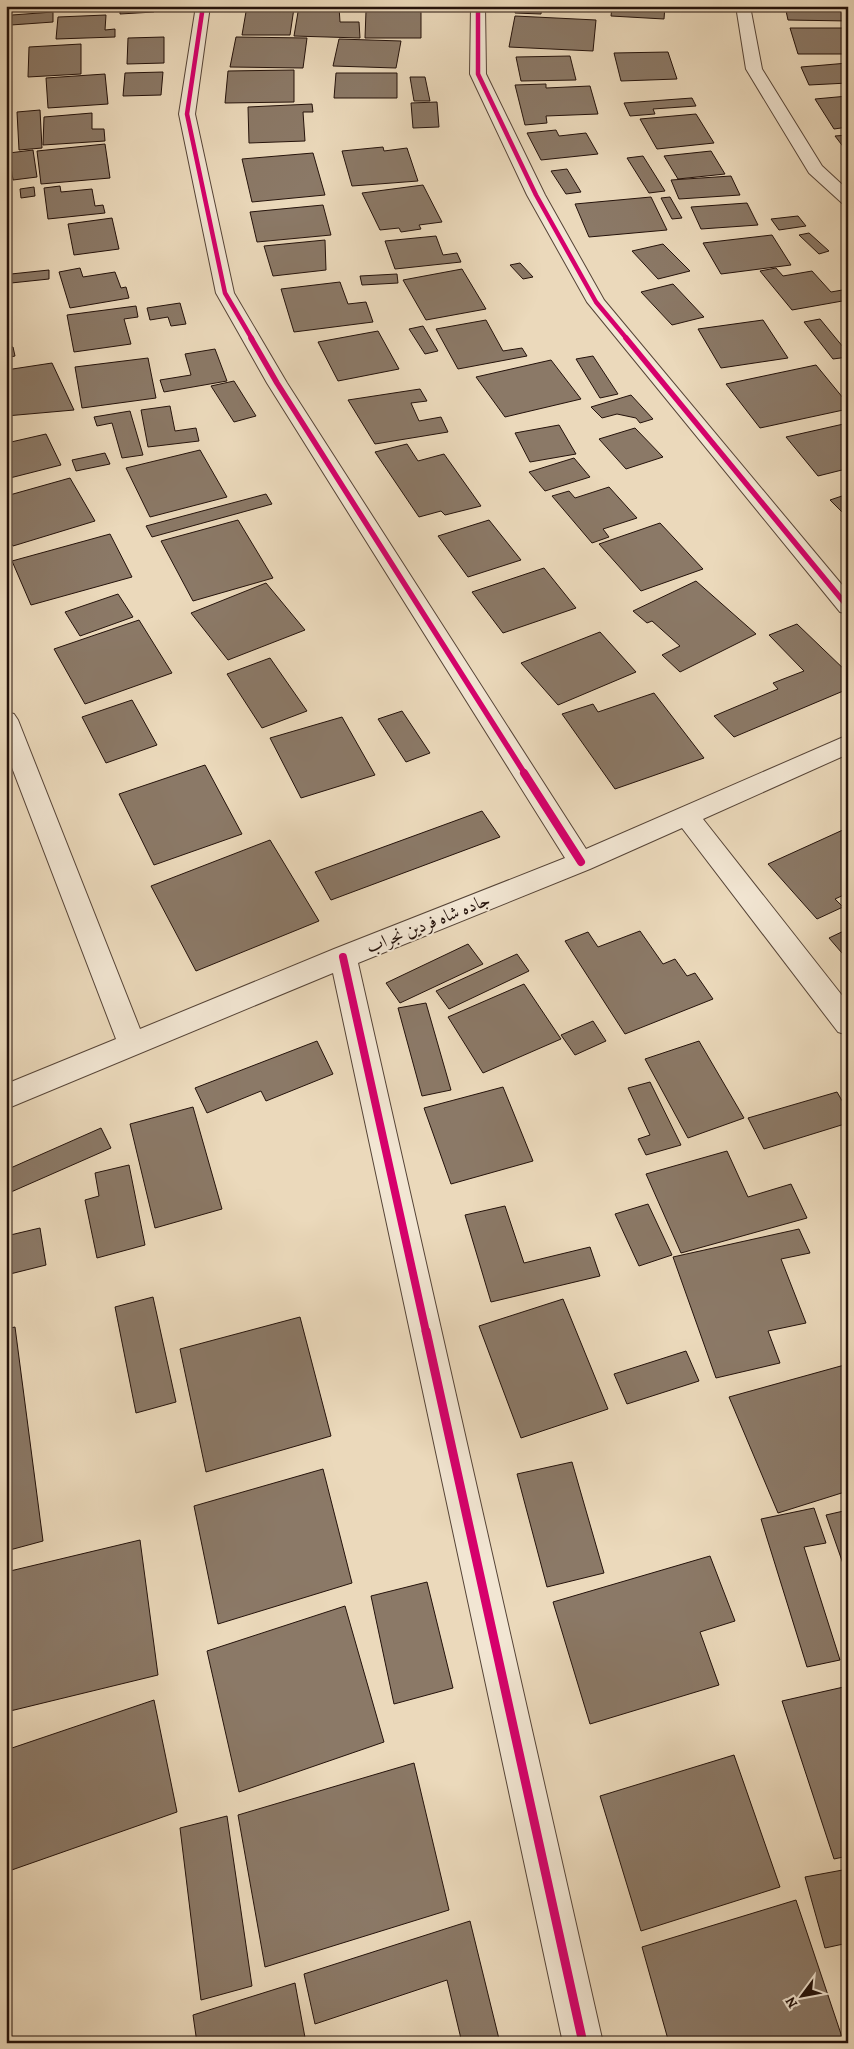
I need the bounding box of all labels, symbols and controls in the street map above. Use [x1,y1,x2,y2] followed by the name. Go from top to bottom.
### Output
[362,887,494,959] street label: جاده شاه فردین نجراب
[776,1972,826,2022] north arrow
[781,1993,802,2012] text: N

